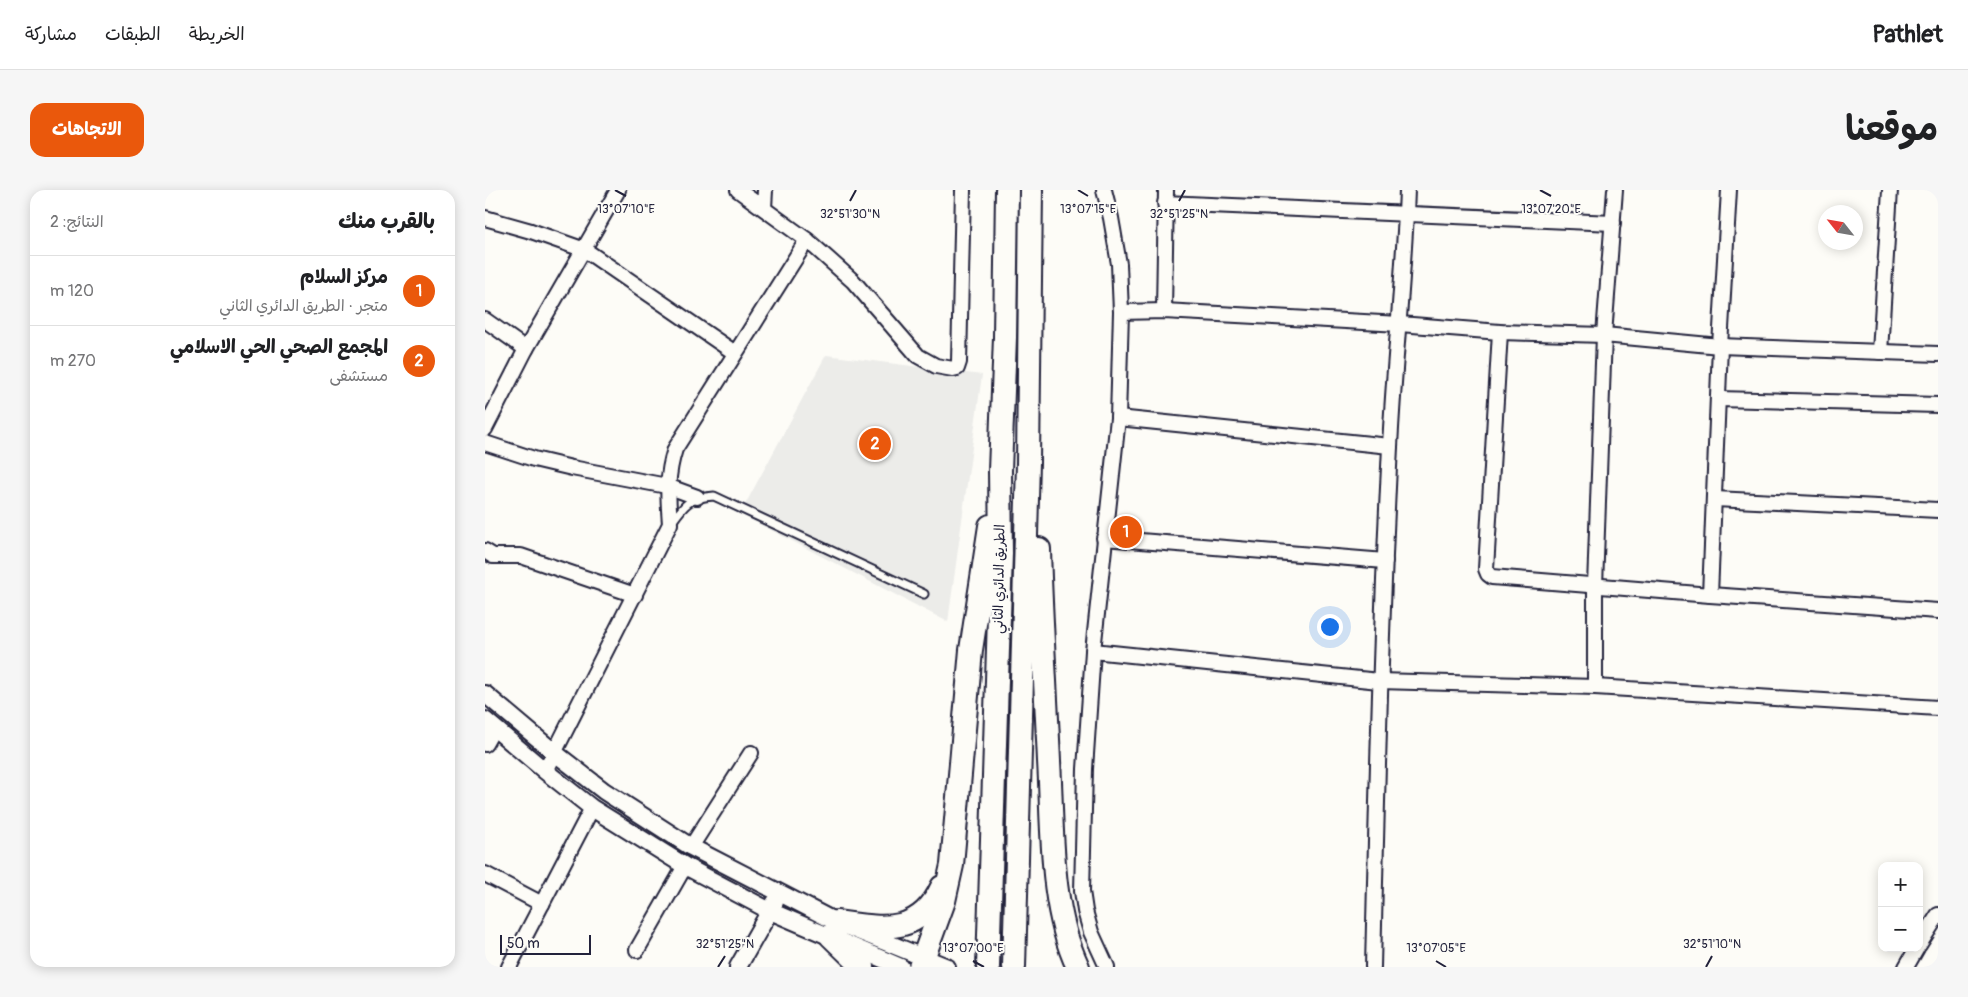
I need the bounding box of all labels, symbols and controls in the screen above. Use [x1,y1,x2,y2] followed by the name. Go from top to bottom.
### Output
[1872,20,1943,49] text: Pathlet
[25,23,77,46] text: مشاركة
[105,23,161,46] text: الطبقات
[189,23,245,46] text: الخريطة
[30,103,144,157] button: الاتجاهات
[1845,107,1938,151] text: موقعنا
[597,202,655,217] text: 13°07'10"E
[1060,202,1116,217] text: 13°07'15"E
[1521,202,1581,217] text: 13°07'20"E
[1818,205,1863,250] north arrow
[820,207,880,222] text: 32°51'30"N
[1150,207,1208,222] text: 32°51'25"N
[338,208,435,235] text: بالقرب منك
[50,212,104,232] text: النتائج: 2
[300,265,388,289] text: مركز السلام
[50,281,94,301] text: 120 m
[416,281,422,301] text: 1
[219,296,388,316] text: متجر · الطريق الدائري الثاني
[170,335,388,359] text: المجمع الصحي الحي الاسلامي
[50,351,96,371] text: 270 m
[415,351,423,371] text: 2
[329,366,388,386] text: مستشفى
[859,425,891,463] pin: 2
[1110,513,1142,551] pin: 1
[990,524,1012,634] street label: الطريق الدائري الثاني
[1317,614,1343,640] your location
[1878,862,1923,952] map controls
[1878,862,1923,907] button: +
[1878,907,1923,952] button: −
[500,932,591,955] scale bar
[507,935,540,952] text: 50 m
[696,937,754,952] text: 32°51'25"N
[1683,937,1741,952] text: 32°51'10"N
[942,941,1004,956] text: 13°07'00"E
[1406,941,1466,956] text: 13°07'05"E

